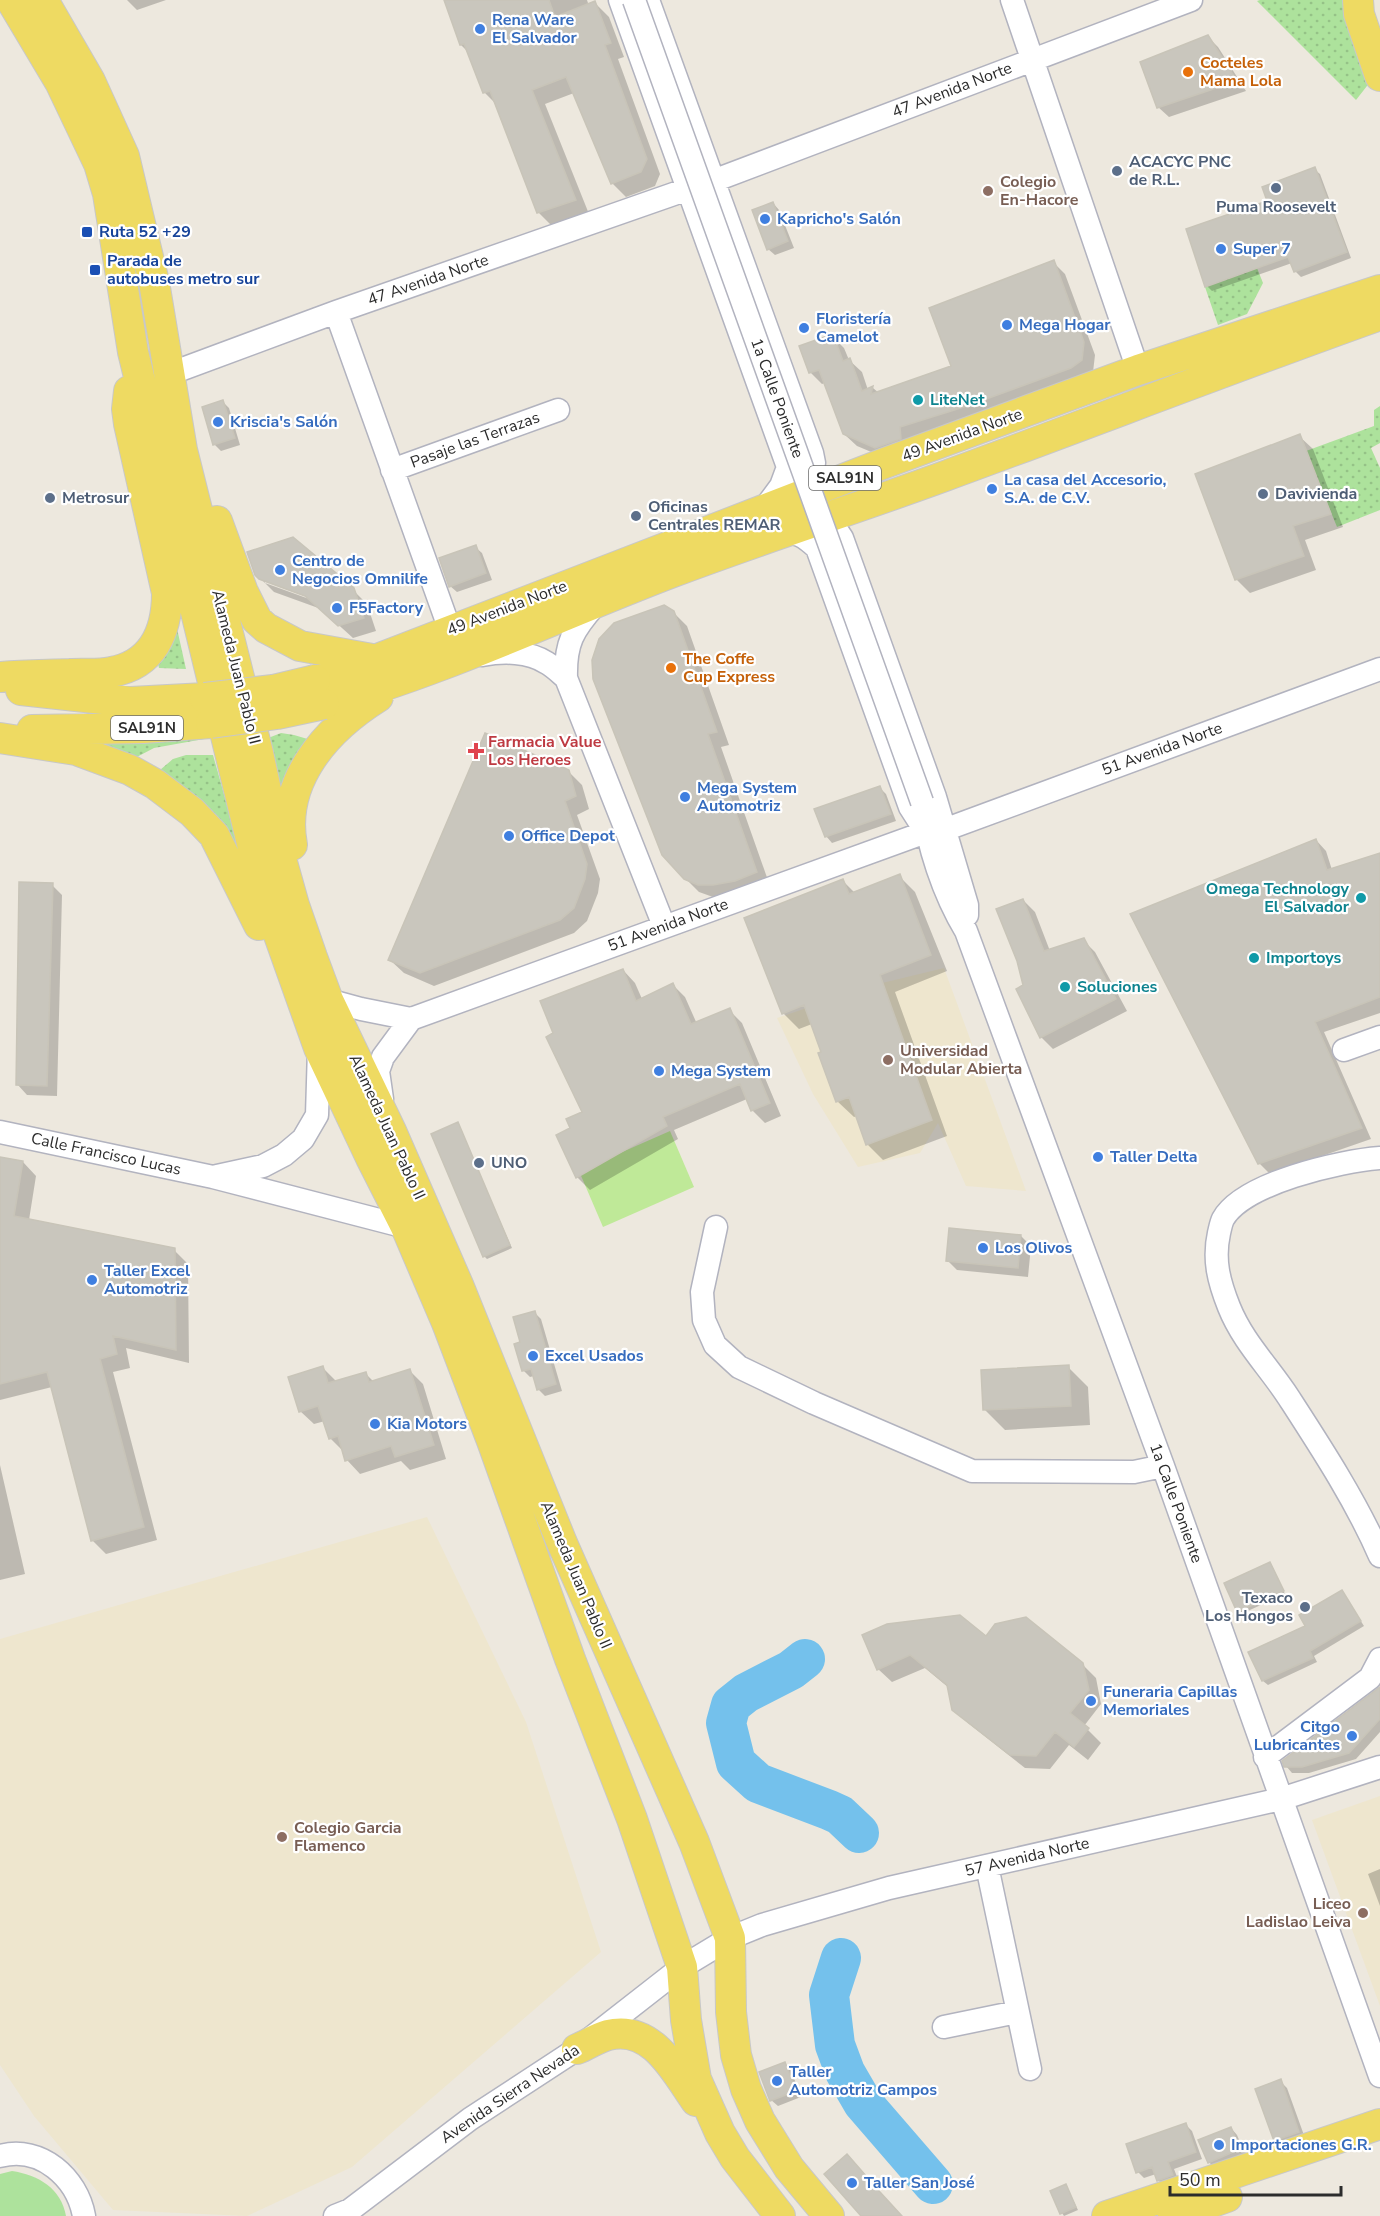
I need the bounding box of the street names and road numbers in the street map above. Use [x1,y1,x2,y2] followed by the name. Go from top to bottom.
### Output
[889,57,1015,123] street label: 47 Avenida Norte
[364,249,492,311] street label: 47 Avenida Norte
[745,335,809,461] street label: 1a Calle Poniente
[899,403,1025,467] street label: 49 Avenida Norte
[407,406,543,474] street label: Pasaje las Terrazas
[809,466,881,490] road number: SAL91N
[444,575,570,641] street label: 49 Avenida Norte
[206,588,266,746] street label: Alameda Juan Pablo II
[111,716,183,740] road number: SAL91N
[1099,717,1225,781] street label: 51 Avenida Norte
[605,893,731,957] street label: 51 Avenida Norte
[344,1051,430,1203] street label: Alameda Juan Pablo II
[29,1127,183,1181] street label: Calle Francisco Lucas
[1144,1440,1208,1566] street label: 1a Calle Poniente
[535,1498,617,1652] street label: Alameda Juan Pablo II
[963,1832,1091,1882] street label: 57 Avenida Norte
[436,2039,584,2149] street label: Avenida Sierra Nevada

